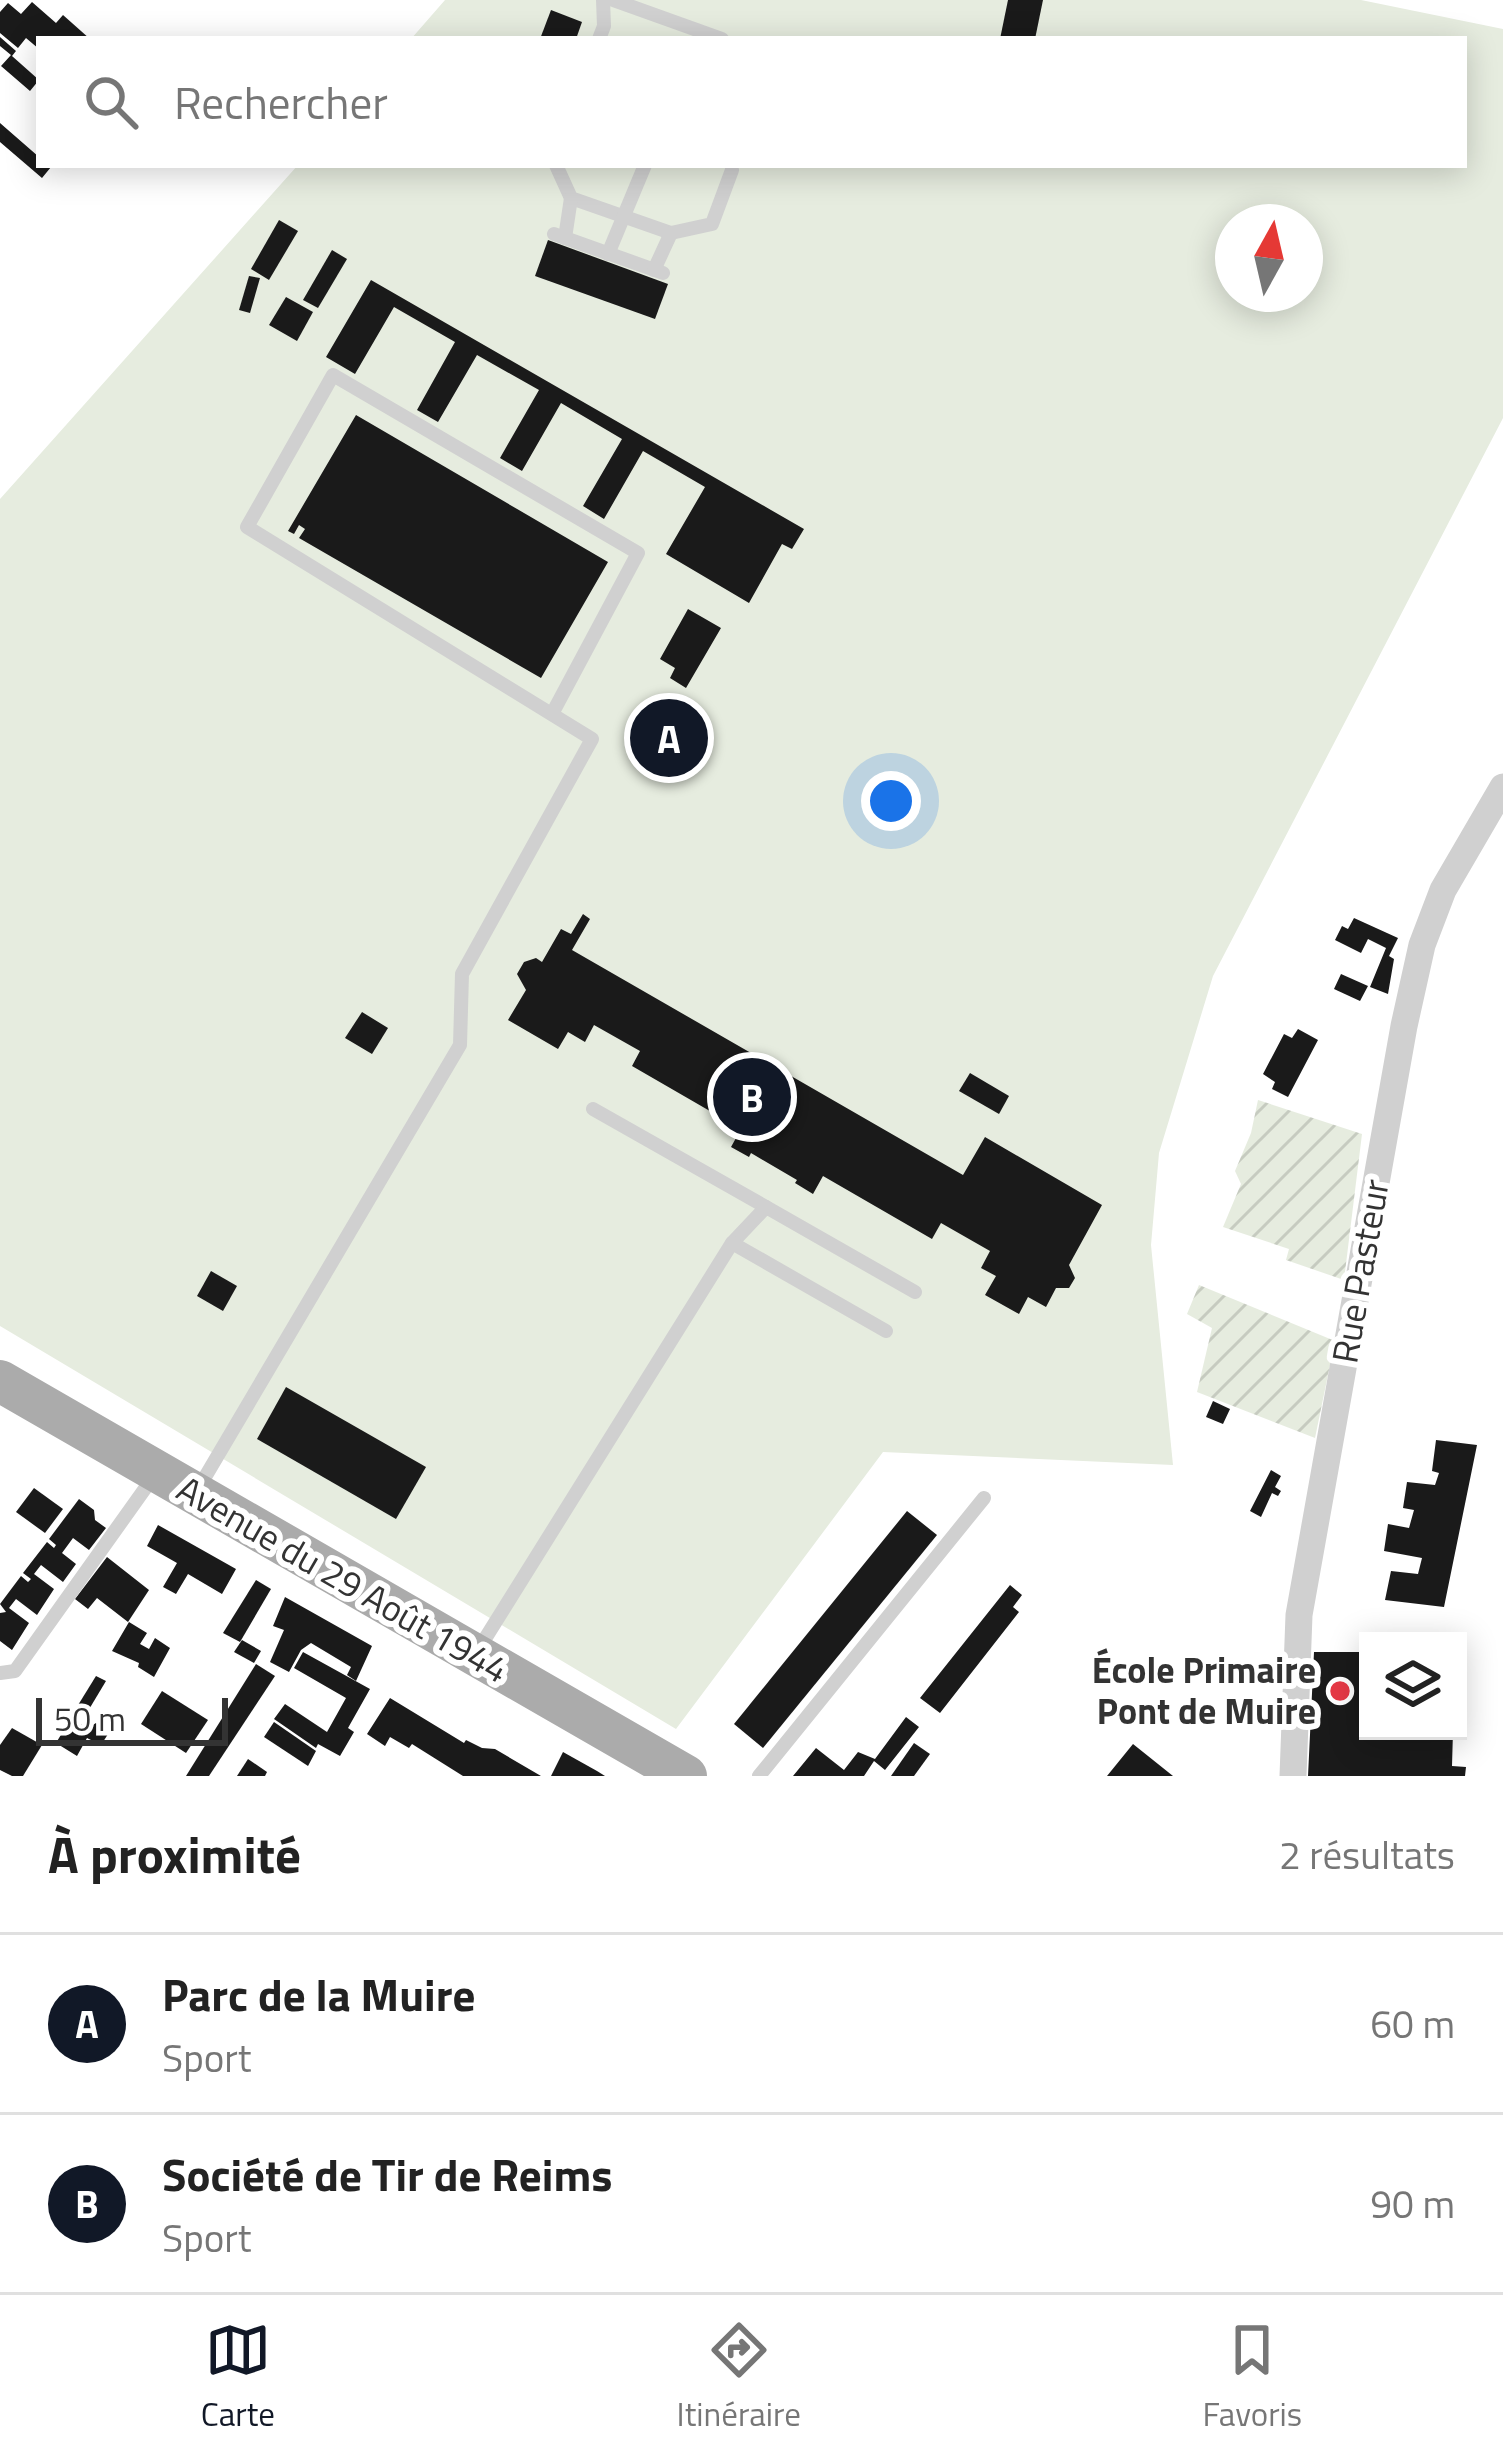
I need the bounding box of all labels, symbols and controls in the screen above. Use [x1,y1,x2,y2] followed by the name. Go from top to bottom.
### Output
[36,36,1467,168] search box
[174,68,388,136] text: Rechercher
[78,69,144,135] icon: search
[1215,204,1323,312] north arrow
[630,693,708,783] pin: A
[861,771,921,831] your location
[713,1052,791,1142] pin: B
[1316,1175,1403,1367] street label: Rue Pasteur
[167,1461,520,1696] street label: Avenue du 29 Août 1944
[1359,1632,1467,1740] map controls
[1359,1632,1467,1740] button: layers
[1092,1642,1316,1738] place label: École Primaire Pont de Muire
[1327,1678,1353,1704] marker: École Primaire Pont de Muire
[36,1692,228,1745] scale bar
[54,1694,126,1744] text: 50 m
[48,1815,301,1893] text: À proximité
[1279,1825,1455,1884] text: 2 résultats
[162,1960,475,2028] text: Parc de la Muire
[75,1994,99,2053] text: A
[1370,1994,1455,2053] text: 60 m
[162,2028,251,2087] text: Sport
[162,2140,612,2208] text: Société de Tir de Reims
[75,2174,99,2233] text: B
[1370,2174,1455,2233] text: 90 m
[162,2208,251,2267] text: Sport
[201,2317,275,2439] tab: Carte
[677,2317,801,2439] tab: Itinéraire
[1203,2317,1302,2439] tab: Favoris

